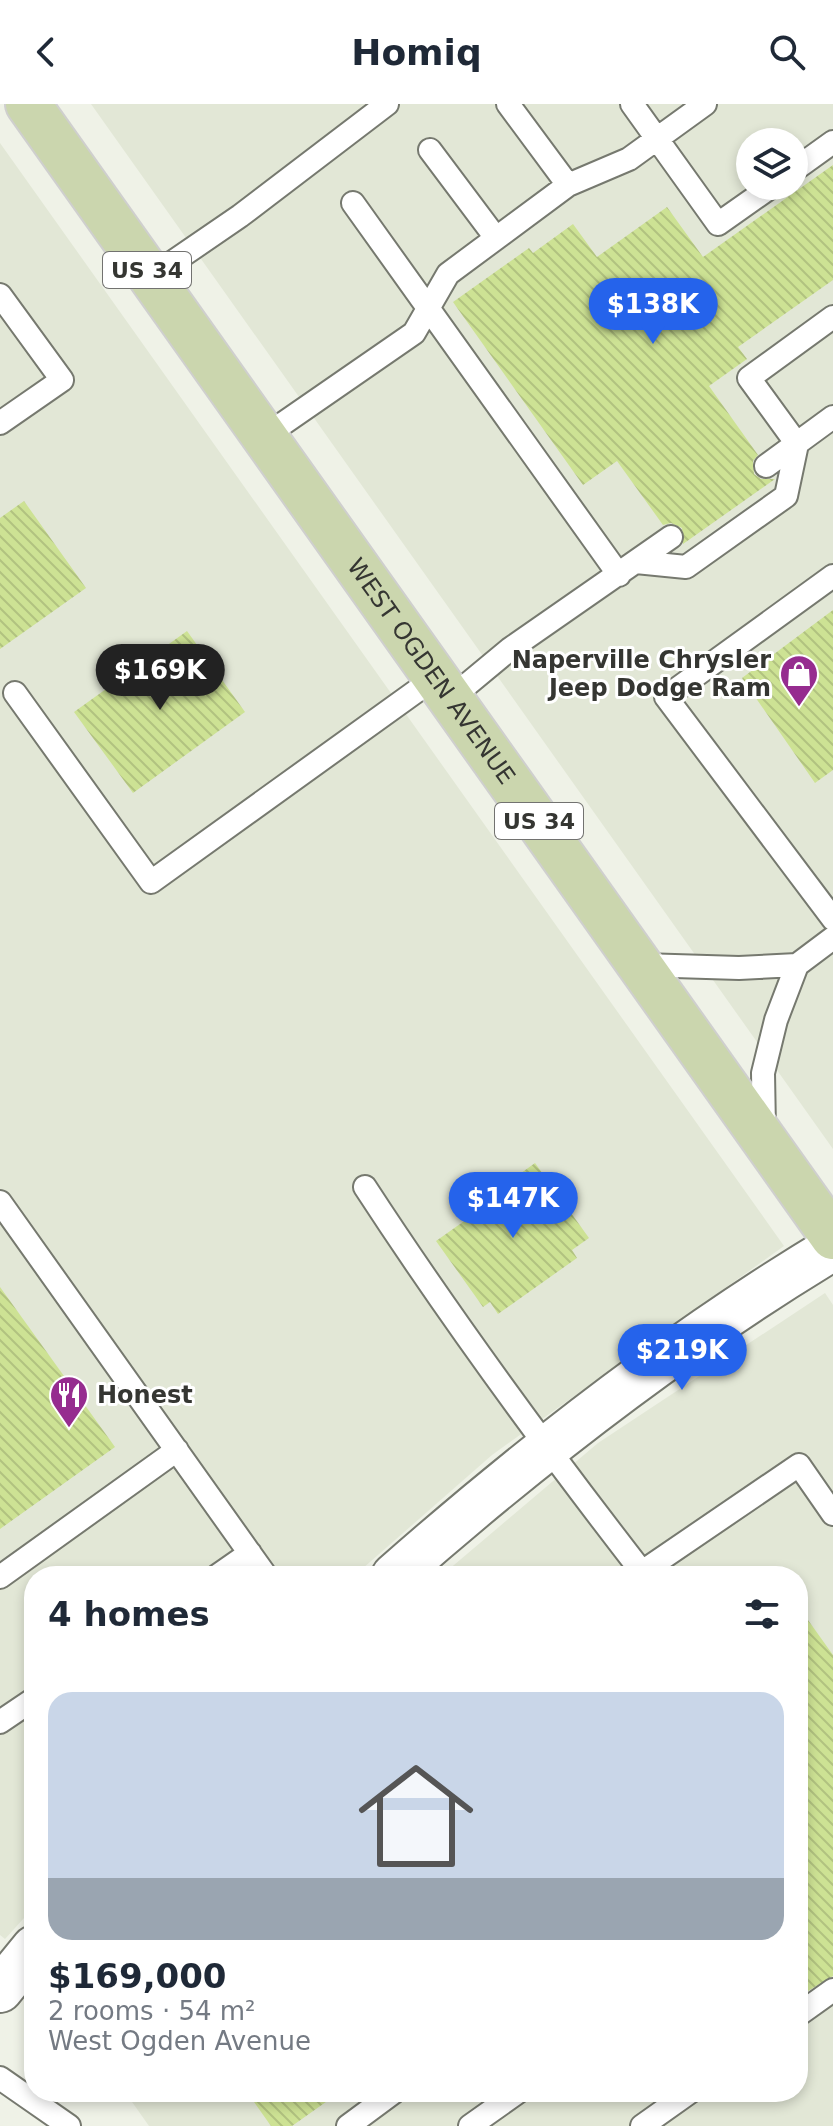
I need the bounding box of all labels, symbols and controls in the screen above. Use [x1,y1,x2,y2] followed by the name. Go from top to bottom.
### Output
[24,30,68,74] icon: back
[765,30,809,74] icon: search
[351,32,482,73] text: Homiq
[736,128,808,200] map controls
[736,128,808,200] button: layers
[103,252,191,288] road number: US 34
[597,278,709,346] pin: $138K
[607,289,699,319] text: $138K
[341,553,521,790] street label: WEST OGDEN AVENUE
[104,644,216,712] pin: $169K
[512,646,771,702] place label: Naperville Chrysler Jeep Dodge Ram
[778,653,820,708] shop icon: Naperville Chrysler Jeep Dodge Ram
[114,655,206,685] text: $169K
[495,803,583,839] road number: US 34
[457,1172,569,1240] pin: $147K
[467,1183,559,1213] text: $147K
[626,1324,738,1392] pin: $219K
[636,1335,728,1365] text: $219K
[48,1374,90,1429] restaurant icon: Honest
[97,1381,193,1409] place label: Honest
[740,1592,784,1636] icon: filters
[48,1594,210,1634] text: 4 homes
[344,1744,488,1888] icon: home
[48,1956,227,1996] text: $169,000
[48,1996,256,2026] text: 2 rooms · 54 m²
[48,2026,311,2056] text: West Ogden Avenue

